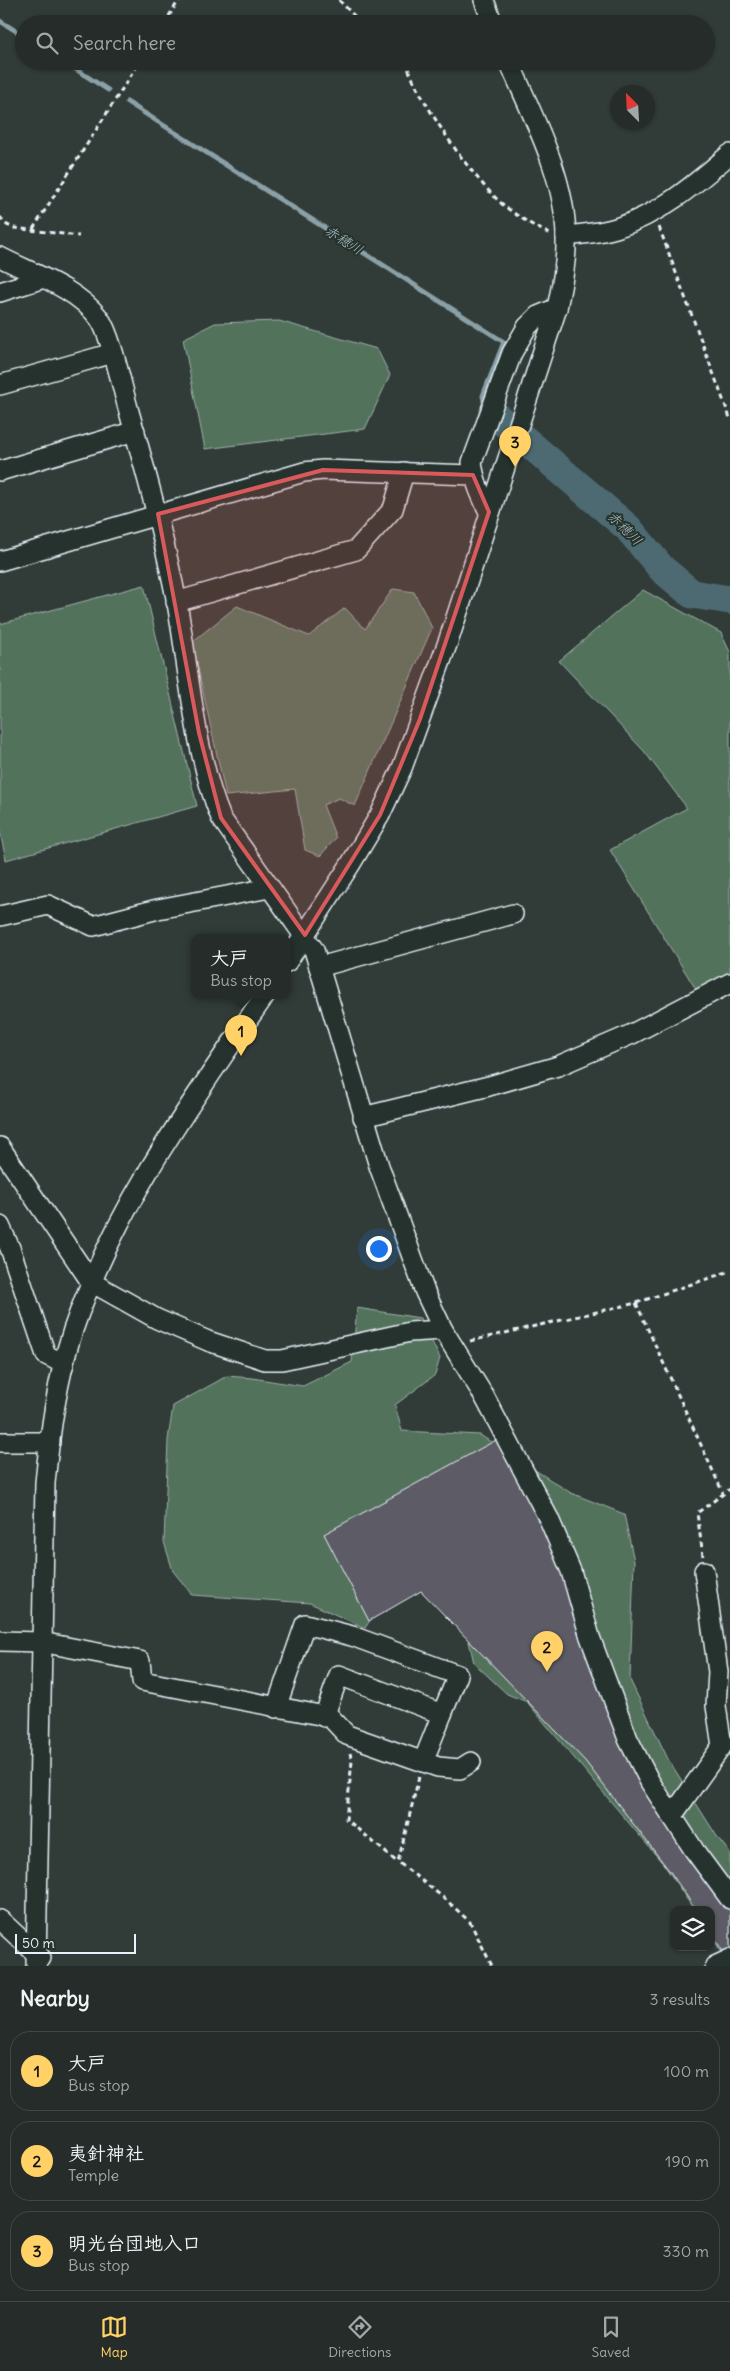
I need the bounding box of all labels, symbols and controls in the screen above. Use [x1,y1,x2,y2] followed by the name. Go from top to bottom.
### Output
[15,15,715,70] search box
[33,29,61,57] icon: search
[73,31,176,55] text: Search here
[610,85,655,130] north arrow
[321,221,367,259] water label: 赤穂川
[499,426,531,467] pin: 3
[604,507,646,549] water label: 赤穂川
[191,934,291,999] popup
[210,946,248,970] text: 大戸
[210,970,272,990] text: Bus stop
[225,1015,257,1056] pin: 1
[366,1236,392,1262] your location
[531,1631,563,1672] pin: 2
[670,1906,715,1951] map controls
[670,1906,715,1951] button: layers
[15,1931,136,1954] scale bar
[22,1934,55,1952] text: 50 m
[20,1985,90,2012] text: Nearby
[650,1989,710,2009] text: 3 results
[68,2051,106,2075] text: 大戸
[34,2061,40,2081] text: 1
[664,2061,709,2081] text: 100 m
[68,2075,130,2095] text: Bus stop
[68,2141,144,2165] text: 夷針神社
[33,2151,41,2171] text: 2
[665,2151,709,2171] text: 190 m
[68,2165,119,2185] text: Temple
[68,2231,201,2255] text: 明光台団地入口
[32,2241,42,2261] text: 3
[662,2241,709,2261] text: 330 m
[68,2255,130,2275] text: Bus stop
[100,2313,128,2361] tab: Map
[328,2313,391,2361] tab: Directions
[592,2313,630,2361] tab: Saved

